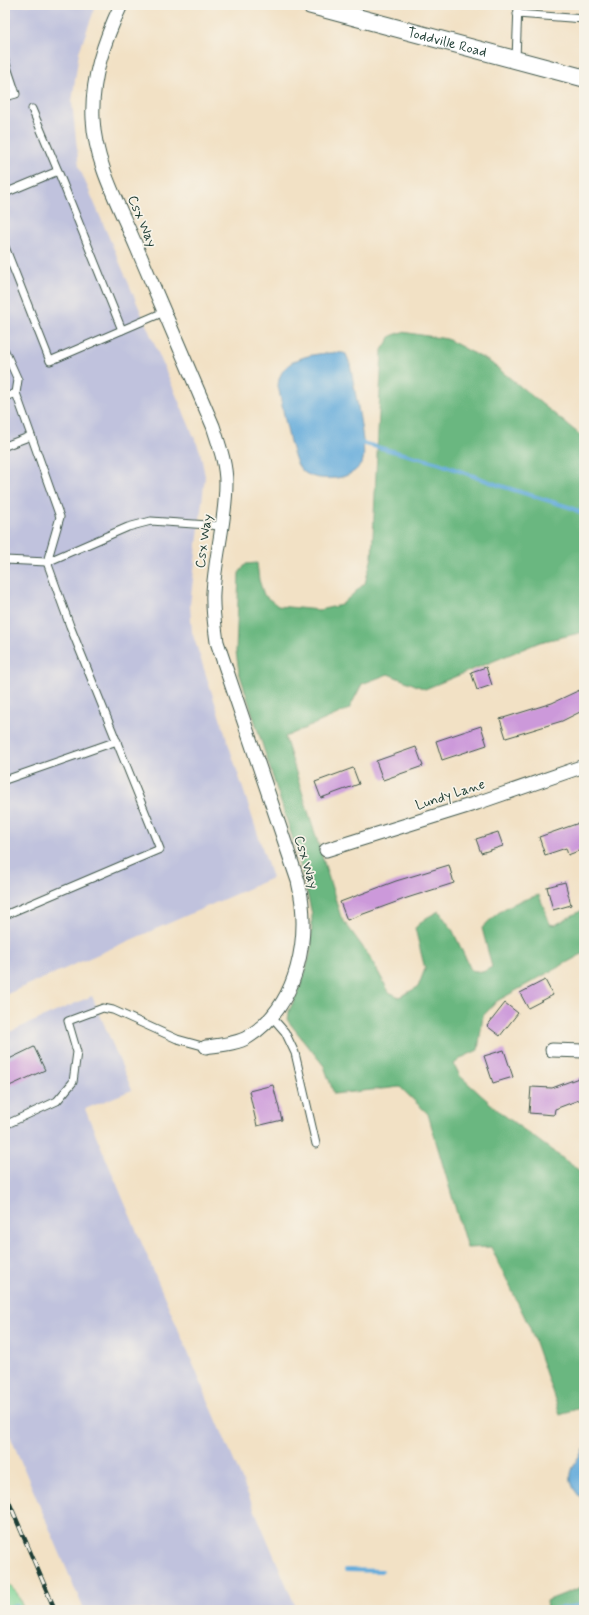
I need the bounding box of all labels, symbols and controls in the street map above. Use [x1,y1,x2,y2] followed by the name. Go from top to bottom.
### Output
[405,23,489,62] street label: Toddville Road
[123,193,161,250] street label: Csx Way
[191,513,217,569] street label: Csx Way
[413,775,487,815] street label: Lundy Lane
[289,833,323,891] street label: Csx Way

